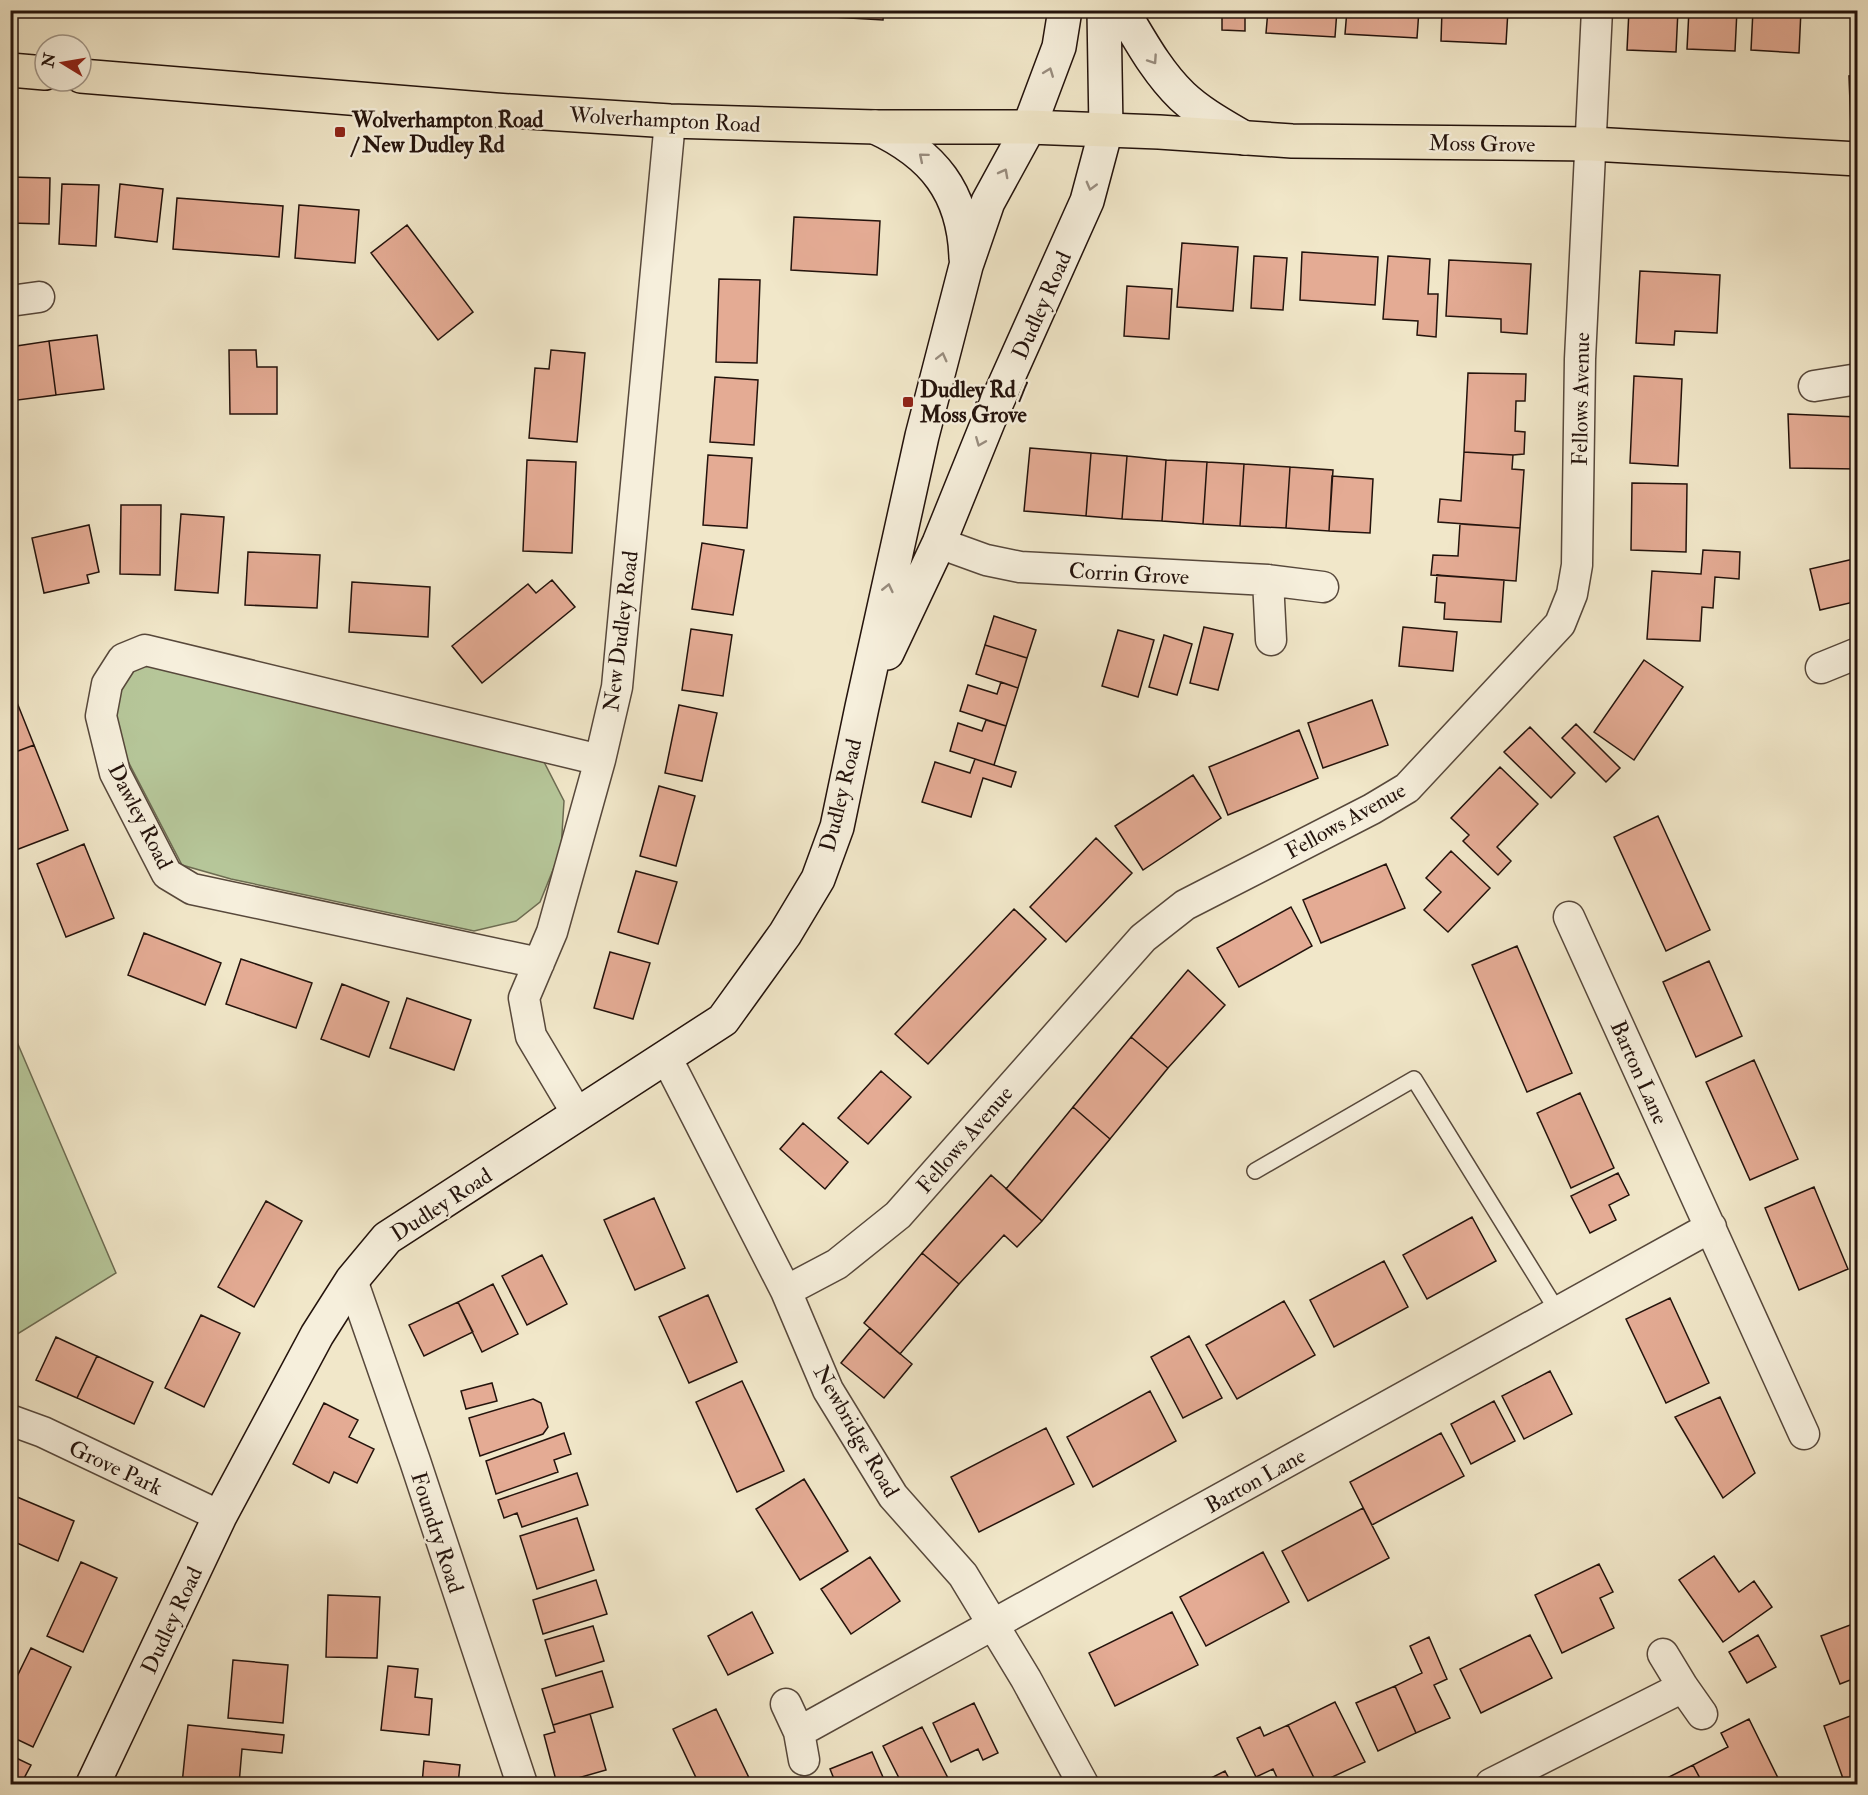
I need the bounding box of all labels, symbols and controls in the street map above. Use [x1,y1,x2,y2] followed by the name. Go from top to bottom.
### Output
[33,33,93,93] north arrow
[38,51,61,70] text: N
[1146,53,1157,64] one-way arrow
[1042,68,1055,78] one-way arrow
[568,101,761,140] street label: Wolverhampton Road
[350,106,544,160] place label: Wolverhampton Road / New Dudley Rd
[333,125,347,139] marker: Wolverhampton Road / New Dudley Rd
[1428,129,1536,159] street label: Moss Grove
[919,153,930,164] one-way arrow
[997,169,1008,179] one-way arrow
[1086,180,1098,191] one-way arrow
[1006,247,1078,364] street label: Dudley Road
[1566,332,1596,466] street label: Fellows Avenue
[934,352,947,362] one-way arrow
[919,376,1028,429] place label: Dudley Rd / Moss Grove
[901,395,915,409] marker: Dudley Rd / Moss Grove
[975,436,987,447] one-way arrow
[597,549,645,713] street label: New Dudley Road
[1068,557,1190,591] street label: Corrin Grove
[881,583,894,593] one-way arrow
[813,736,869,855] street label: Dudley Road
[101,759,179,874] street label: Dawley Road
[1280,776,1411,865] street label: Fellows Avenue
[1604,1016,1674,1129] street label: Barton Lane
[910,1080,1019,1199] street label: Fellows Avenue
[386,1162,498,1248] street label: Dudley Road
[807,1360,905,1503] street label: Newbridge Road
[64,1434,167,1502] street label: Grove Park
[1200,1442,1311,1520] street label: Barton Lane
[404,1468,470,1597] street label: Foundry Road
[135,1562,209,1679] street label: Dudley Road

